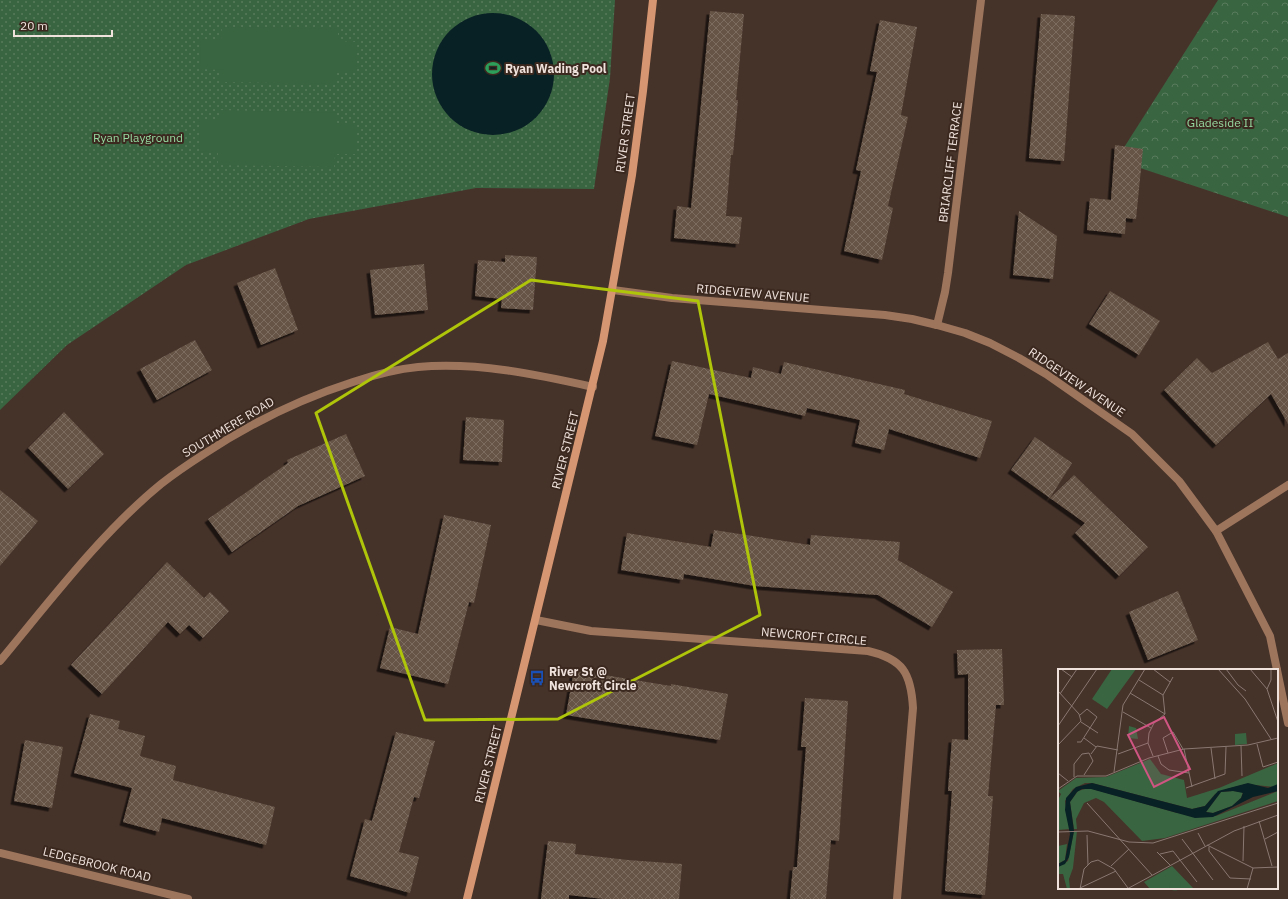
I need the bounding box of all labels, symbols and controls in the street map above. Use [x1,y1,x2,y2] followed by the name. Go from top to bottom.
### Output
[14,12,112,38] scale bar
[20,18,48,33] text: 20 m
[484,59,502,77] sports icon: Ryan Wading Pool
[505,61,607,76] place label: Ryan Wading Pool
[612,92,638,173] street label: RIVER STREET
[935,101,965,223] street label: BRIARCLIFF TERRACE
[1187,115,1253,130] park label: Gladeside II
[93,130,183,145] park label: Ryan Playground
[696,281,810,305] street label: RIDGEVIEW AVENUE
[1026,344,1128,420] street label: RIDGEVIEW AVENUE
[179,394,277,460] street label: SOUTHMERE ROAD
[548,409,582,490] street label: RIVER STREET
[760,624,868,648] street label: NEWCROFT CIRCLE
[549,664,637,693] place label: River St @ Newcroft Circle
[528,669,546,687] bus stop icon: River St @ Newcroft Circle
[1058,669,1278,889] inset map
[471,723,505,804] street label: RIVER STREET
[41,843,153,885] street label: LEDGEBROOK ROAD

